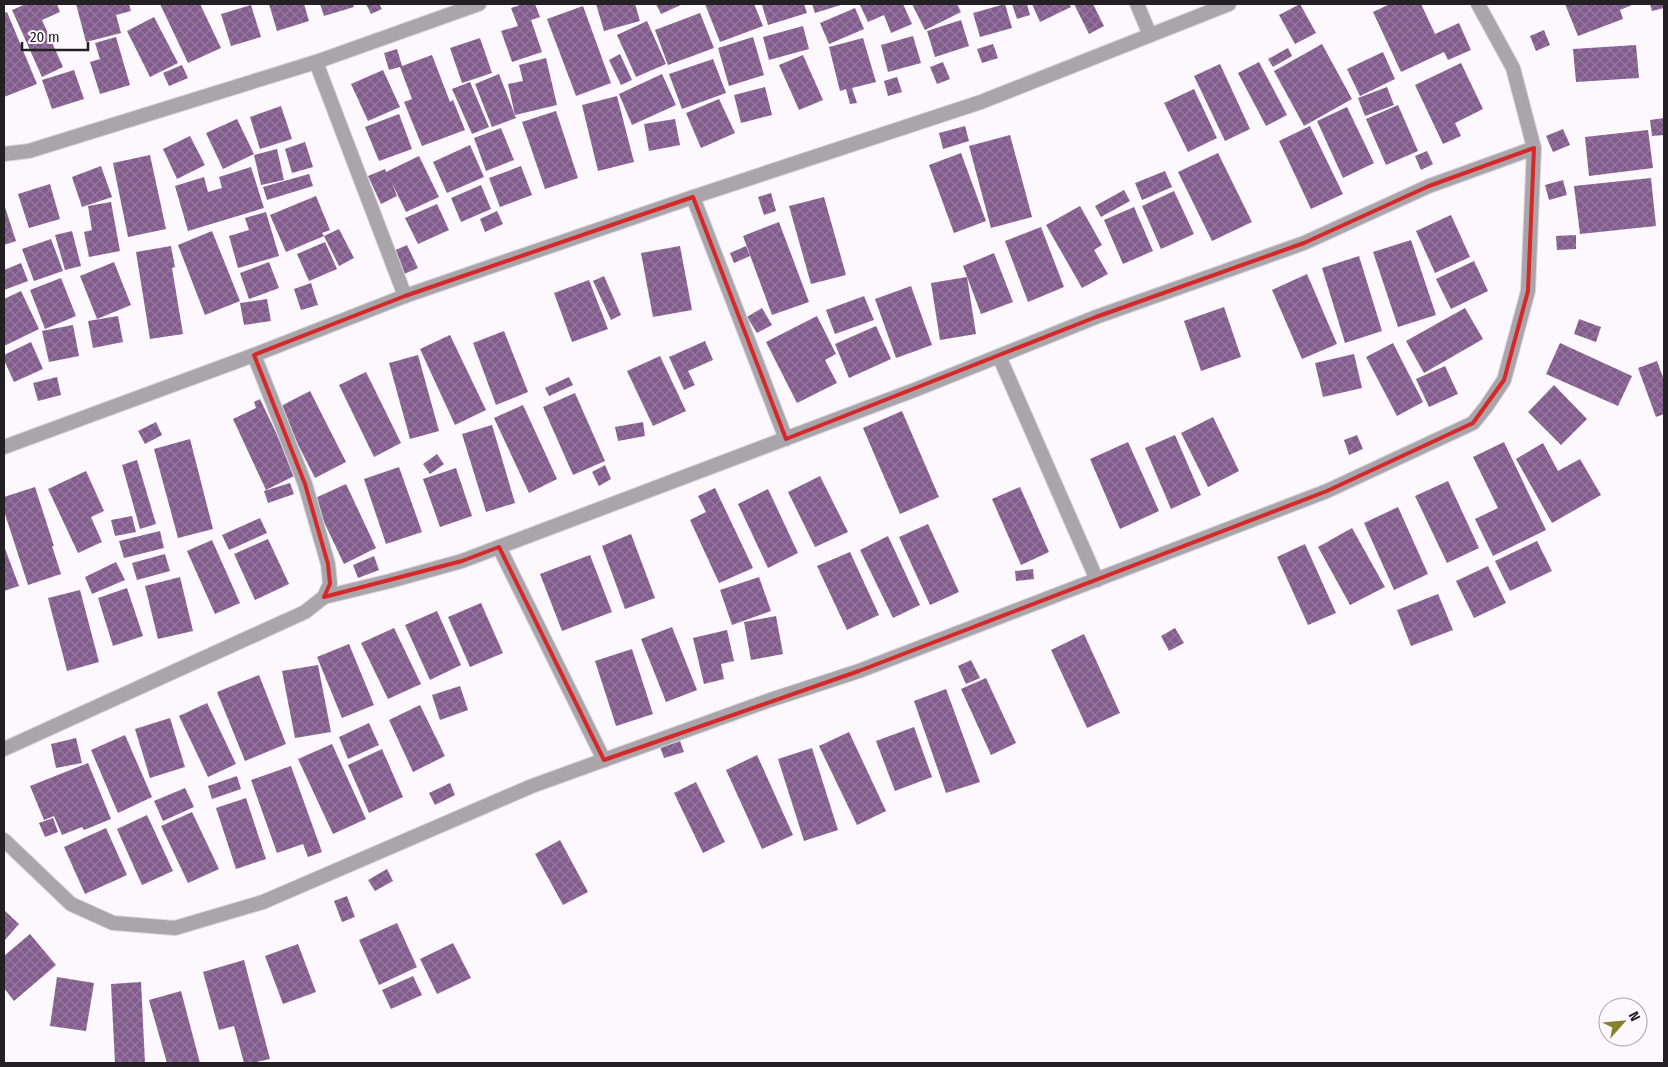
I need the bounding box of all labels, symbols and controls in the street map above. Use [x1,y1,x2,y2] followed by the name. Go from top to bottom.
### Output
[22,20,89,52] scale bar
[30,28,60,46] text: 20 m
[1598,997,1648,1047] north arrow
[1625,1009,1644,1024] text: N

